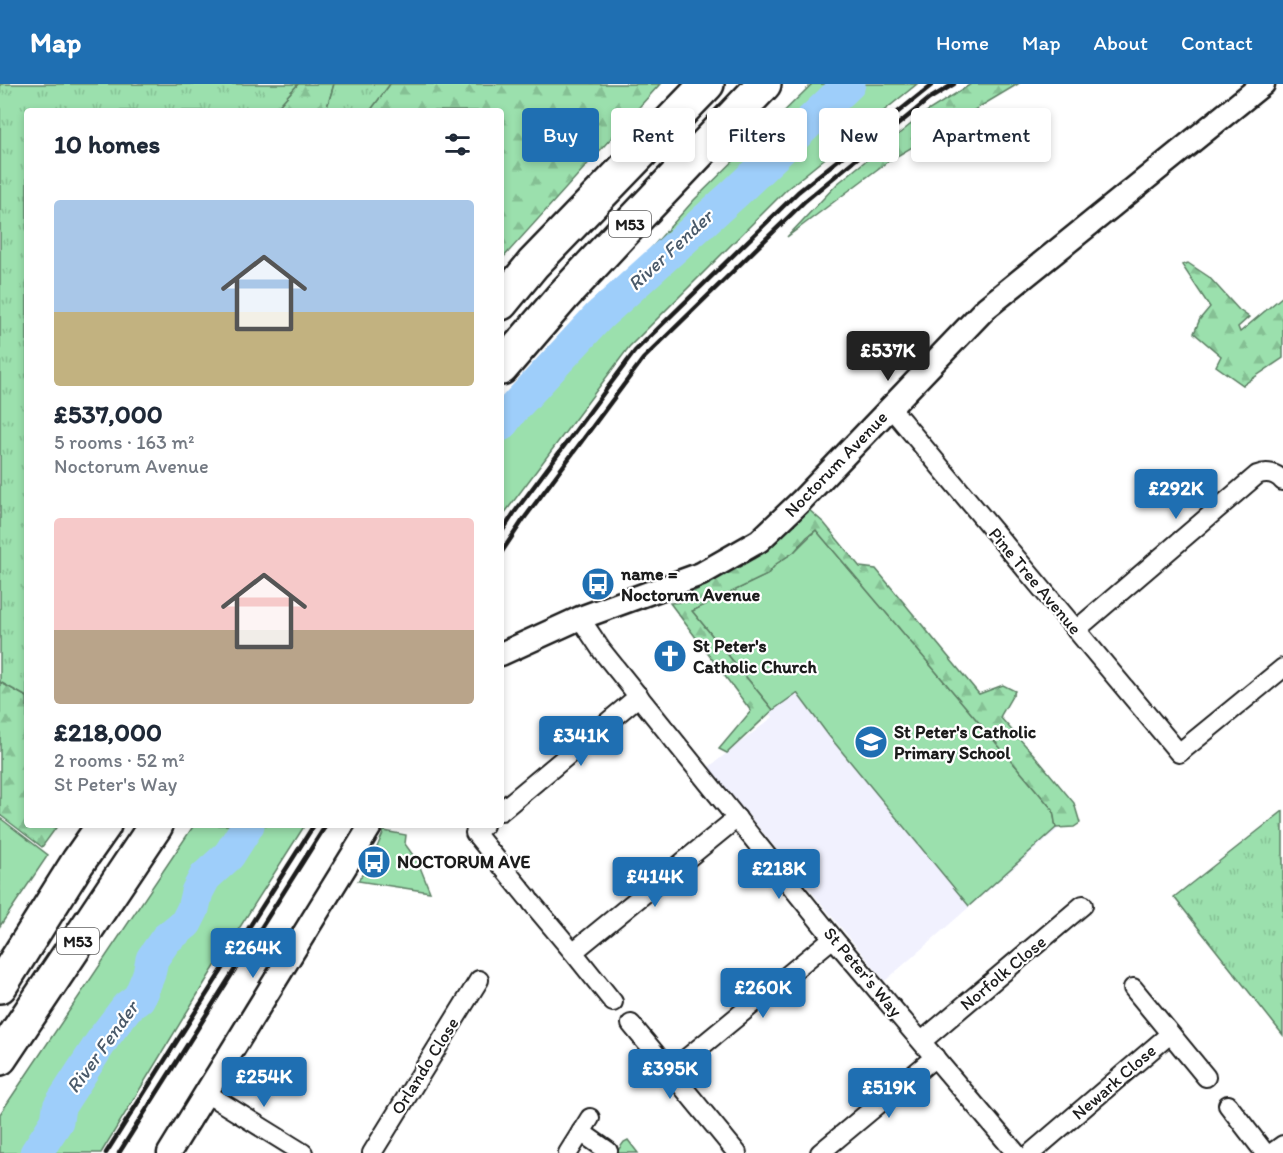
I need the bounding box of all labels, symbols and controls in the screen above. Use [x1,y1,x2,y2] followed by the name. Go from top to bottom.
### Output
[30,25,81,59] text: Map
[936,30,989,55] text: Home
[1022,30,1061,55] text: Map
[1094,30,1148,55] text: About
[1181,30,1253,55] text: Contact
[522,108,599,162] chip: Buy
[611,108,695,162] chip: Rent
[707,108,807,162] chip: Filters
[819,108,899,162] chip: New
[911,108,1051,162] chip: Apartment
[54,128,160,160] text: 10 homes
[441,128,474,161] icon: filters
[623,203,719,295] water label: River Fender
[609,211,651,237] road number: M53
[210,239,318,347] icon: home
[846,331,930,382] pin: £537K
[861,338,915,362] text: £537K
[54,398,163,430] text: £537,000
[780,406,892,522] street label: Noctorum Avenue
[54,430,195,454] text: 5 rooms · 163 m²
[54,454,209,478] text: Noctorum Avenue
[1134,469,1218,520] pin: £292K
[1149,476,1203,500] text: £292K
[984,523,1086,639] street label: Pine Tree Avenue
[210,557,318,665] icon: home
[620,563,760,606] place label: name = Noctorum Avenue
[580,566,616,602] bus stop icon: name = Noctorum Avenue
[693,635,817,678] place label: St Peter's Catholic Church
[652,638,688,674] church icon: St Peter's Catholic Church
[54,716,162,748] text: £218,000
[539,716,623,767] pin: £341K
[894,721,1037,764] place label: St Peter's Catholic Primary School
[553,723,609,747] text: £341K
[853,724,889,760] school or university icon: St Peter's Catholic Primary School
[54,748,185,772] text: 2 rooms · 52 m²
[54,772,177,796] text: St Peter's Way
[356,844,392,880] bus stop icon: NOCTORUM AVE
[737,849,821,900] pin: £218K
[397,851,530,873] place label: NOCTORUM AVE
[752,856,806,880] text: £218K
[613,857,697,908] pin: £414K
[627,864,683,888] text: £414K
[819,922,907,1022] street label: St Peter's Way
[57,928,99,954] road number: M53
[211,928,295,979] pin: £264K
[956,931,1050,1015] street label: Norfolk Close
[225,935,281,959] text: £264K
[721,968,805,1019] pin: £260K
[735,975,791,999] text: £260K
[61,995,145,1097] water label: River Fender
[386,1013,464,1119] street label: Orlando Close
[1067,1039,1161,1125] street label: Newark Close
[628,1049,712,1100] pin: £395K
[642,1056,698,1080] text: £395K
[222,1057,306,1108] pin: £254K
[236,1064,292,1088] text: £254K
[847,1068,931,1119] pin: £519K
[862,1075,916,1099] text: £519K

